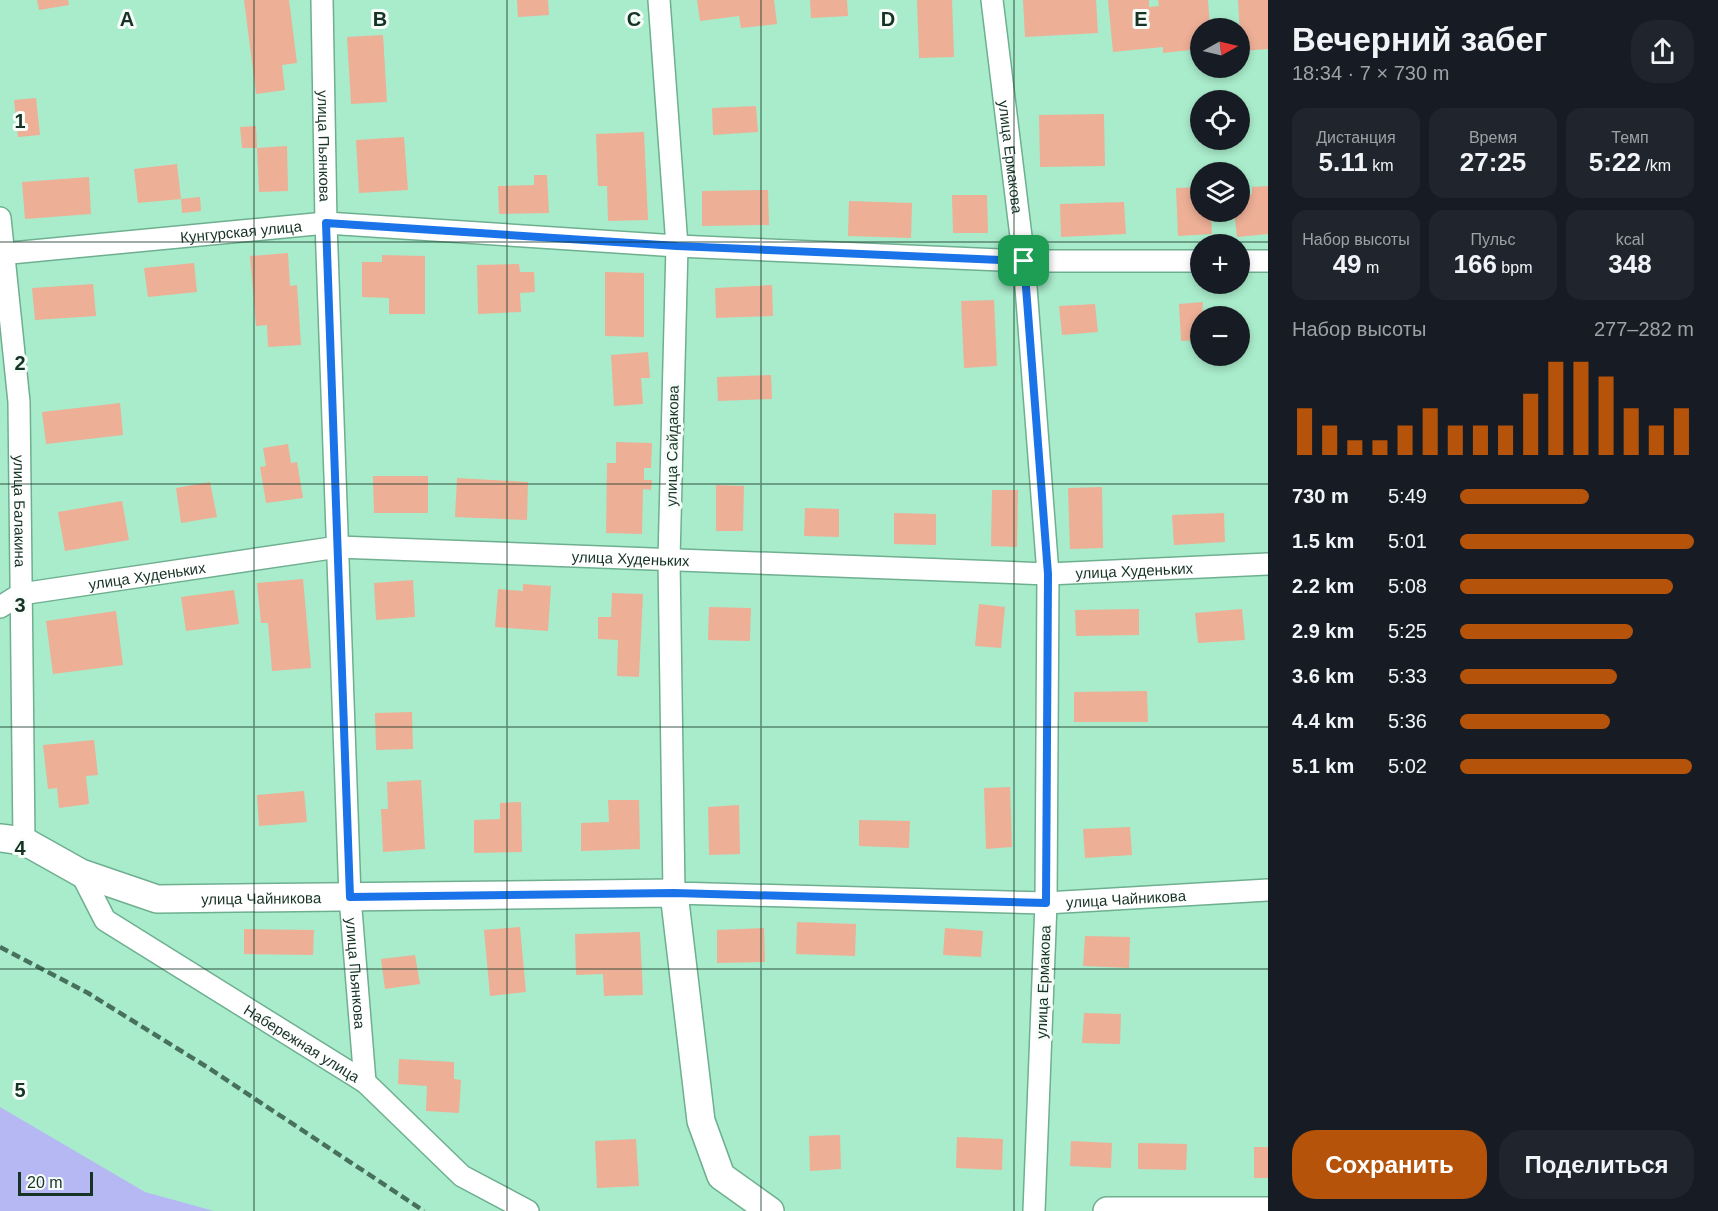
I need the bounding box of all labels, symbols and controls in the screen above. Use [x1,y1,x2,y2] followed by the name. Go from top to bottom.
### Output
[120,8,134,30] text: A
[373,8,387,30] text: B
[627,8,641,30] text: C
[881,8,895,30] text: D
[1134,8,1148,30] text: E
[1190,18,1250,78] north arrow
[1190,18,1250,366] map controls
[1631,20,1694,83] button: share
[1292,21,1548,58] text: Вечерний забег
[1292,62,1449,84] text: 18:34 · 7 × 730 m
[315,90,334,203] street label: улица Пьянкова
[1190,90,1250,150] button: locate
[996,99,1027,215] street label: улица Ермакова
[14,110,26,132] text: 1
[1316,129,1396,146] text: Дистанция
[1469,129,1517,146] text: Время
[1611,129,1649,146] text: Темп
[1319,147,1368,177] text: 5.11
[1460,147,1526,177] text: 27:25
[1589,147,1641,177] text: 5:22
[1368,157,1393,174] text: km
[1641,157,1671,174] text: /km
[1190,162,1250,222] button: layers
[179,217,303,245] street label: Кунгурская улица
[1302,231,1410,248] text: Набор высоты
[1471,231,1515,248] text: Пульс
[1616,231,1644,248] text: kcal
[1190,234,1250,294] button: +
[998,235,1049,286] pin
[1007,244,1040,277] icon: arrive
[1333,249,1362,279] text: 49
[1454,249,1497,279] text: 166
[1608,249,1652,279] text: 348
[1362,259,1379,276] text: m
[1497,259,1532,276] text: bpm
[1190,306,1250,366] button: −
[1292,318,1426,340] text: Набор высоты
[1594,318,1694,340] text: 277–282 m
[14,352,26,374] text: 2
[662,384,682,507] street label: улица Сайдакова
[11,455,29,568] street label: улица Балакина
[1292,485,1349,507] text: 730 m
[1388,485,1427,507] text: 5:49
[1292,530,1354,552] text: 1.5 km
[1388,530,1427,552] text: 5:01
[571,547,690,569] street label: улица Худеньких
[87,558,207,592] street label: улица Худеньких
[1075,559,1194,581] street label: улица Худеньких
[1292,575,1354,597] text: 2.2 km
[1388,575,1427,597] text: 5:08
[14,594,26,616] text: 3
[1292,620,1354,642] text: 2.9 km
[1388,620,1427,642] text: 5:25
[1292,665,1354,687] text: 3.6 km
[1388,665,1427,687] text: 5:33
[1292,710,1354,732] text: 4.4 km
[1388,710,1427,732] text: 5:36
[1292,755,1354,777] text: 5.1 km
[1388,755,1427,777] text: 5:02
[14,837,26,859] text: 4
[1065,886,1187,910] street label: улица Чайникова
[201,889,322,907] street label: улица Чайникова
[343,917,369,1030] street label: улица Пьянкова
[1033,924,1054,1039] street label: улица Ермакова
[241,1000,363,1085] street label: Набережная улица
[14,1079,26,1101] text: 5
[1292,1130,1487,1199] button: Сохранить
[1499,1130,1694,1199] button: Поделиться
[18,1169,93,1196] scale bar
[27,1174,63,1191] text: 20 m

